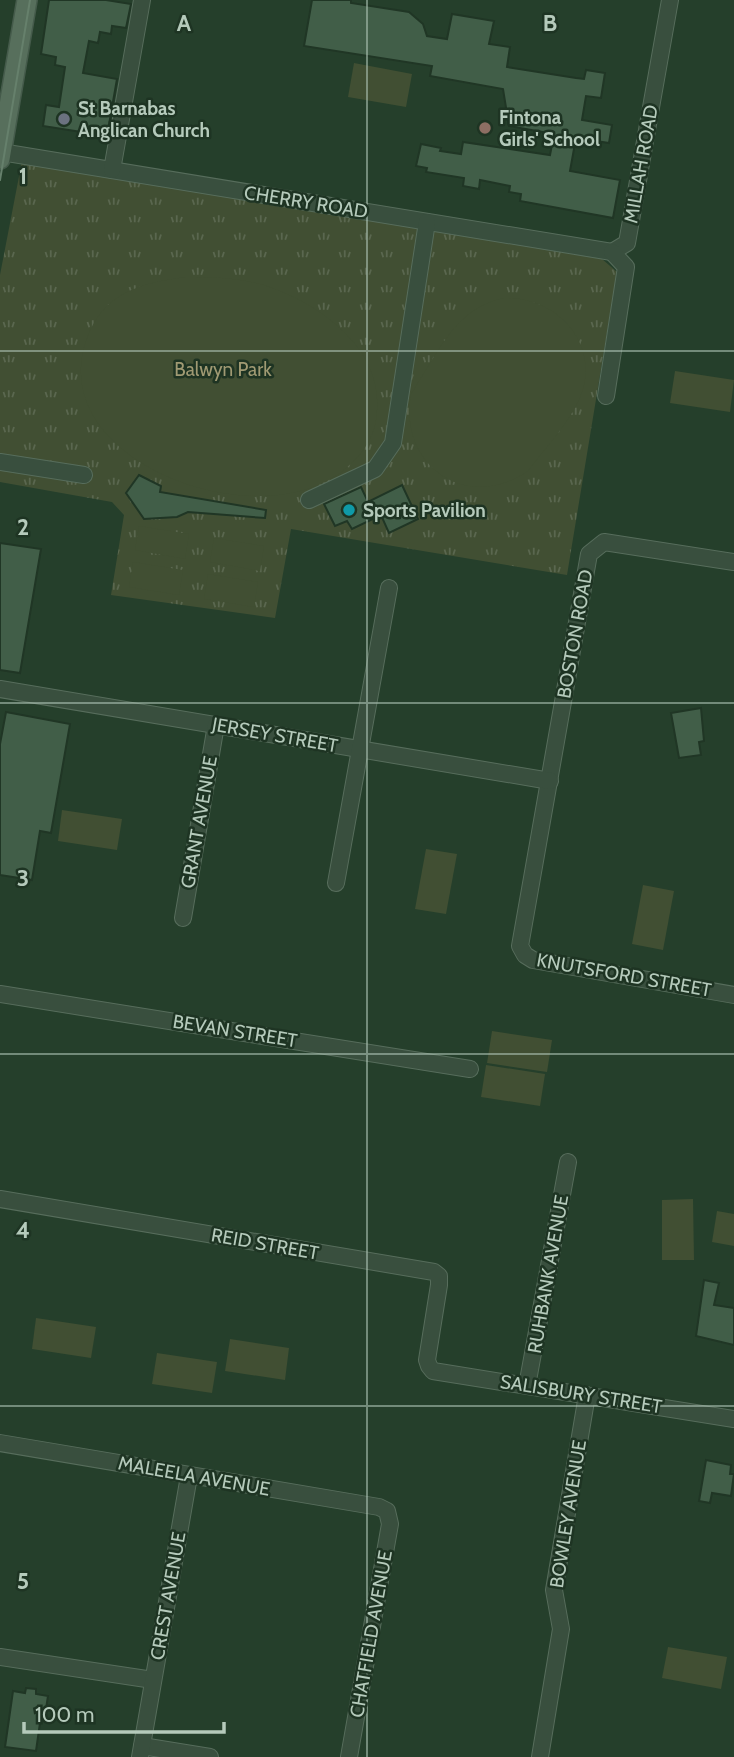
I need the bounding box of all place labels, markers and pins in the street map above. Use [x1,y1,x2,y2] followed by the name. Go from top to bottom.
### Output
[78,97,210,142] place label: St Barnabas Anglican Church
[499,106,600,151] place label: Fintona Girls' School
[56,111,72,127] marker: St Barnabas Anglican Church
[477,120,493,136] marker: Fintona Girls' School
[363,499,486,522] place label: Sports Pavilion
[341,502,357,518] marker: Sports Pavilion

